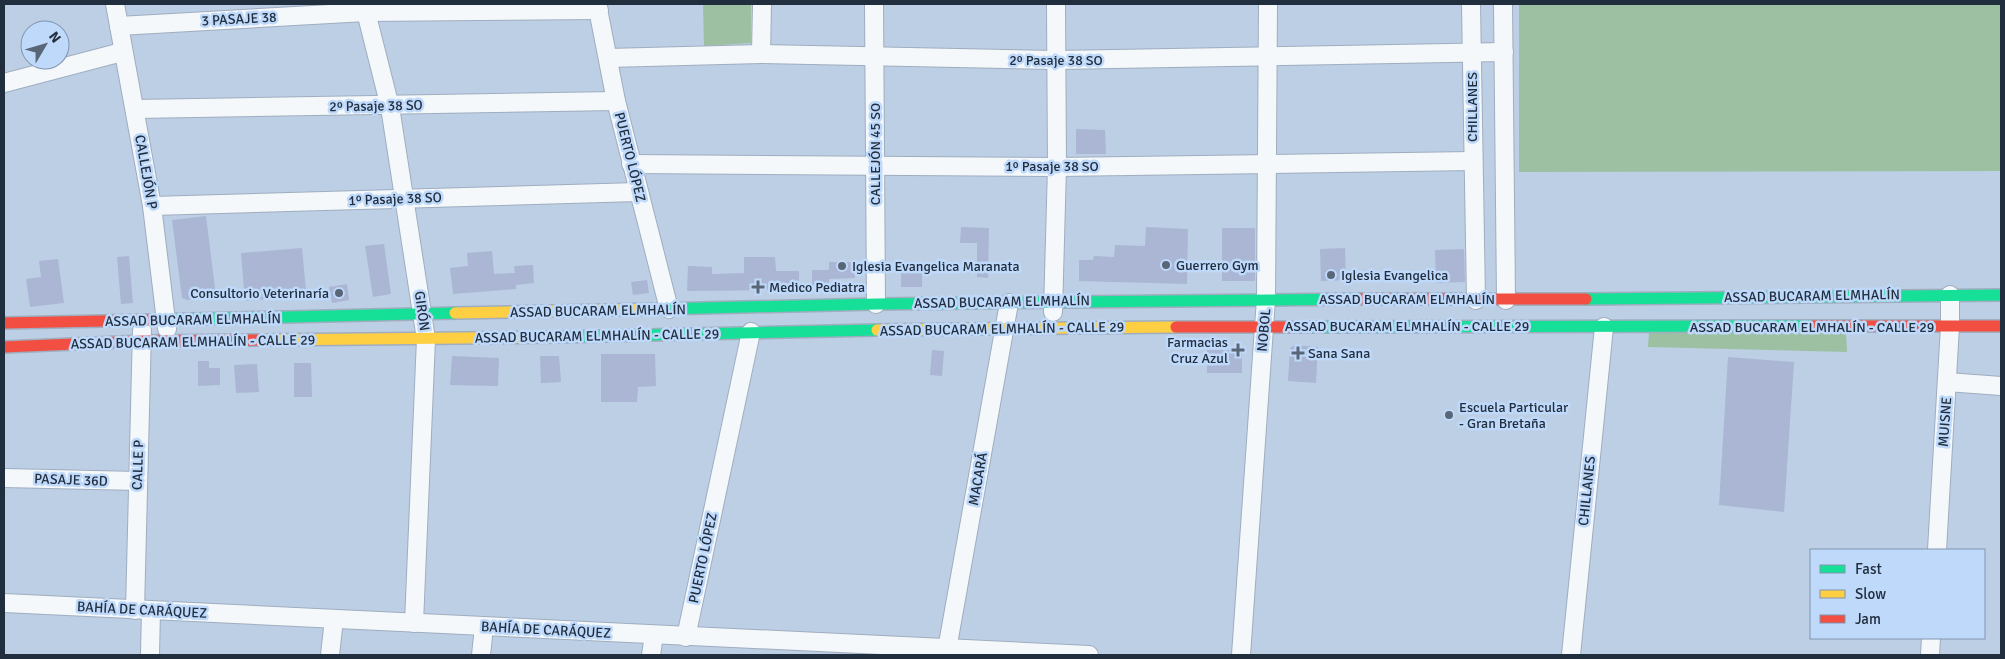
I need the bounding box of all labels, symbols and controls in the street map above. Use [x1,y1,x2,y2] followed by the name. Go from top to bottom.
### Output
[201,9,277,29] street label: 3 PASAJE 38
[20,20,70,70] north arrow
[45,28,65,46] text: N
[1009,52,1103,69] street label: 2º Pasaje 38 SO
[1464,72,1481,142] street label: CHILLANES
[329,97,423,115] street label: 2º Pasaje 38 SO
[867,103,884,205] street label: CALLEJÓN 45 SO
[611,110,649,204] street label: PUERTO LÓPEZ
[131,134,161,211] street label: CALLEJÓN P
[1005,158,1099,175] street label: 1º Pasaje 38 SO
[348,189,442,209] street label: 1º Pasaje 38 SO
[1176,257,1259,274] place label: Guerrero Gym
[852,258,1020,275] place label: Iglesia Evangelica Maranata
[1160,259,1172,271] marker: Guerrero Gym
[836,260,848,272] marker: Iglesia Evangelica Maranata
[1341,267,1448,284] place label: Iglesia Evangelica
[1325,269,1337,281] marker: Iglesia Evangelica
[769,279,865,296] place label: Medico Pediatra
[751,280,765,294] marker: Medico Pediatra
[190,285,329,302] place label: Consultorio Veterinaría
[1724,286,1900,306] street label: ASSAD BUCARAM ELMHALÍN
[333,287,345,299] marker: Consultorio Veterinaría
[411,290,433,332] street label: GIRÓN
[1319,291,1495,308] street label: ASSAD BUCARAM ELMHALÍN
[914,292,1090,312] street label: ASSAD BUCARAM ELMHALÍN
[510,301,686,321] street label: ASSAD BUCARAM ELMHALÍN
[1254,308,1274,352] street label: NOBOL
[105,310,281,330] street label: ASSAD BUCARAM ELMHALÍN
[880,318,1124,340] street label: ASSAD BUCARAM ELMHALÍN - CALLE 29
[1285,318,1529,335] street label: ASSAD BUCARAM ELMHALÍN - CALLE 29
[1690,319,1934,336] street label: ASSAD BUCARAM ELMHALÍN - CALLE 29
[475,325,719,347] street label: ASSAD BUCARAM ELMHALÍN - CALLE 29
[71,331,315,353] street label: ASSAD BUCARAM ELMHALÍN - CALLE 29
[1167,334,1228,367] place label: Farmacias Cruz Azul
[1232,344,1244,356] marker: Farmacias Cruz Azul
[1308,345,1370,362] place label: Sana Sana
[1292,347,1304,359] marker: Sana Sana
[1935,396,1955,448] street label: MUISNE
[1459,399,1569,432] place label: Escuela Particular - Gran Bretaña
[1443,409,1455,421] marker: Escuela Particular - Gran Bretaña
[129,440,147,490] street label: CALLE P
[965,451,991,507] street label: MACARÁ
[1575,455,1599,527] street label: CHILLANES
[34,470,108,490] street label: PASAJE 36D
[685,511,721,605] street label: PUERTO LÓPEZ
[1810,549,1985,639] legend
[1855,560,1882,578] text: Fast
[1855,585,1886,603] text: Slow
[76,598,208,622] street label: BAHÍA DE CARÁQUEZ
[1855,610,1881,628] text: Jam
[480,618,612,642] street label: BAHÍA DE CARÁQUEZ

